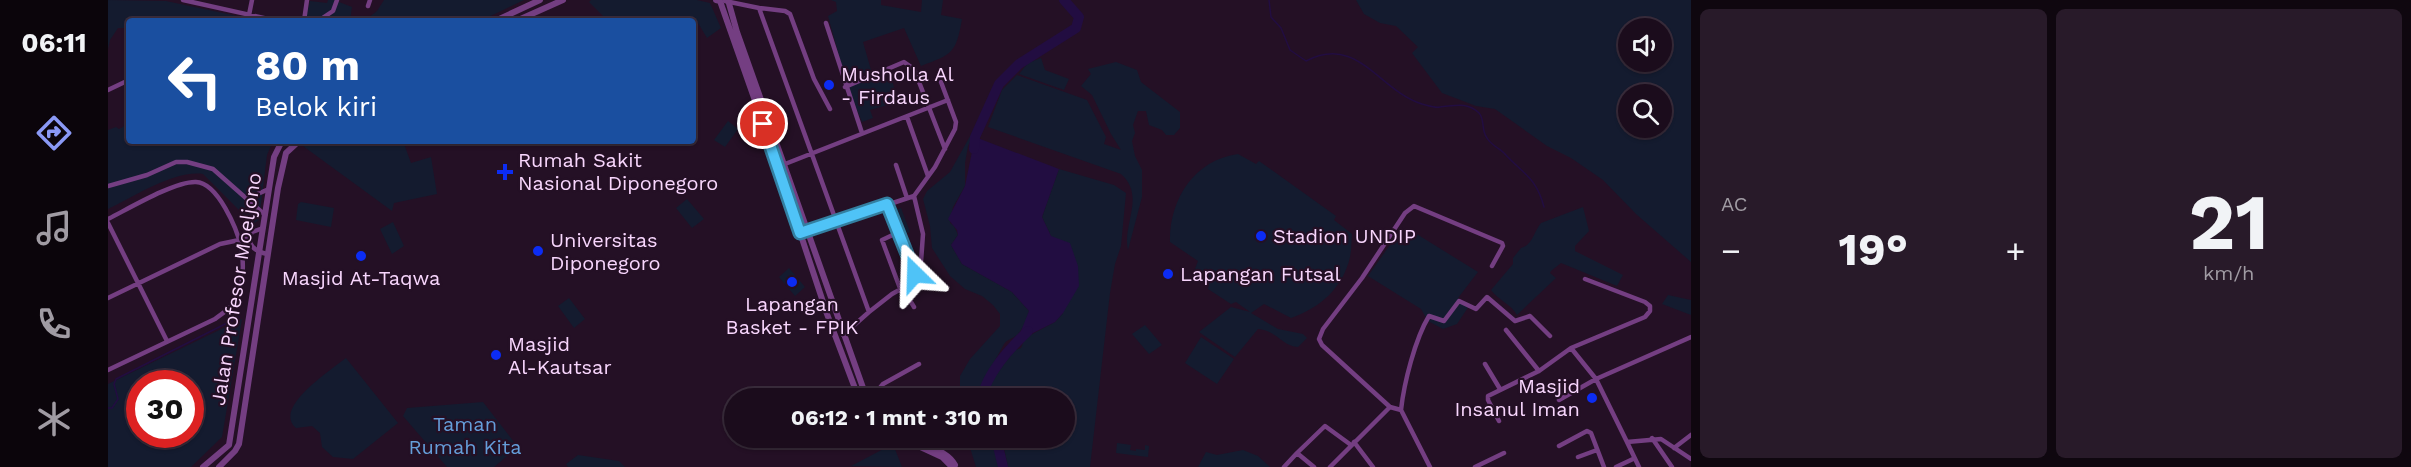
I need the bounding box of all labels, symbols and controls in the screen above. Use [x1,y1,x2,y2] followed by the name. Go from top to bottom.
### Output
[1618,18,1672,138] map controls
[1618,18,1672,72] button: sound
[21,27,87,59] text: 06:11
[255,41,360,90] text: 80 m
[156,42,234,120] icon: left
[841,62,954,109] place label: Musholla Al - Firdaus
[822,78,836,92] marker: Musholla Al - Firdaus
[1618,84,1672,138] button: search
[255,91,377,123] text: Belok kiri
[737,98,788,149] pin
[746,107,779,140] icon: arrive
[33,112,75,154] icon: directions
[518,148,718,195] place label: Rumah Sakit Nasional Diponegoro
[496,163,514,181] marker: Rumah Sakit Nasional Diponegoro
[206,171,266,407] street label: Jalan Profesor Moeljono
[2189,176,2269,268] text: 21
[1721,192,1747,216] text: AC
[33,207,75,249] icon: music
[1839,223,1908,276] text: 19°
[1273,224,1416,248] place label: Stadion UNDIP
[550,228,661,275] place label: Universitas Diponegoro
[1254,229,1268,243] marker: Stadion UNDIP
[1721,231,1741,270] text: −
[2006,231,2025,270] text: +
[883,242,947,306] position arrow
[531,244,545,258] marker: Universitas Diponegoro
[354,249,368,263] marker: Masjid At-Taqwa
[2203,261,2255,285] text: km/h
[1180,262,1341,286] place label: Lapangan Futsal
[282,266,440,290] place label: Masjid At-Taqwa
[1161,267,1175,281] marker: Lapangan Futsal
[785,275,799,289] marker: Lapangan Basket - FPIK
[726,292,858,339] place label: Lapangan Basket - FPIK
[33,303,75,345] icon: phone
[508,332,612,379] place label: Masjid Al-Kautsar
[489,348,503,362] marker: Masjid Al-Kautsar
[126,370,204,448] speed limit sign: 30
[1454,374,1580,421] place label: Masjid Insanul Iman
[1585,391,1599,405] marker: Masjid Insanul Iman
[33,398,75,440] icon: climate
[791,405,1008,430] text: 06:12 · 1 mnt · 310 m
[408,412,522,459] park label: Taman Rumah Kita

